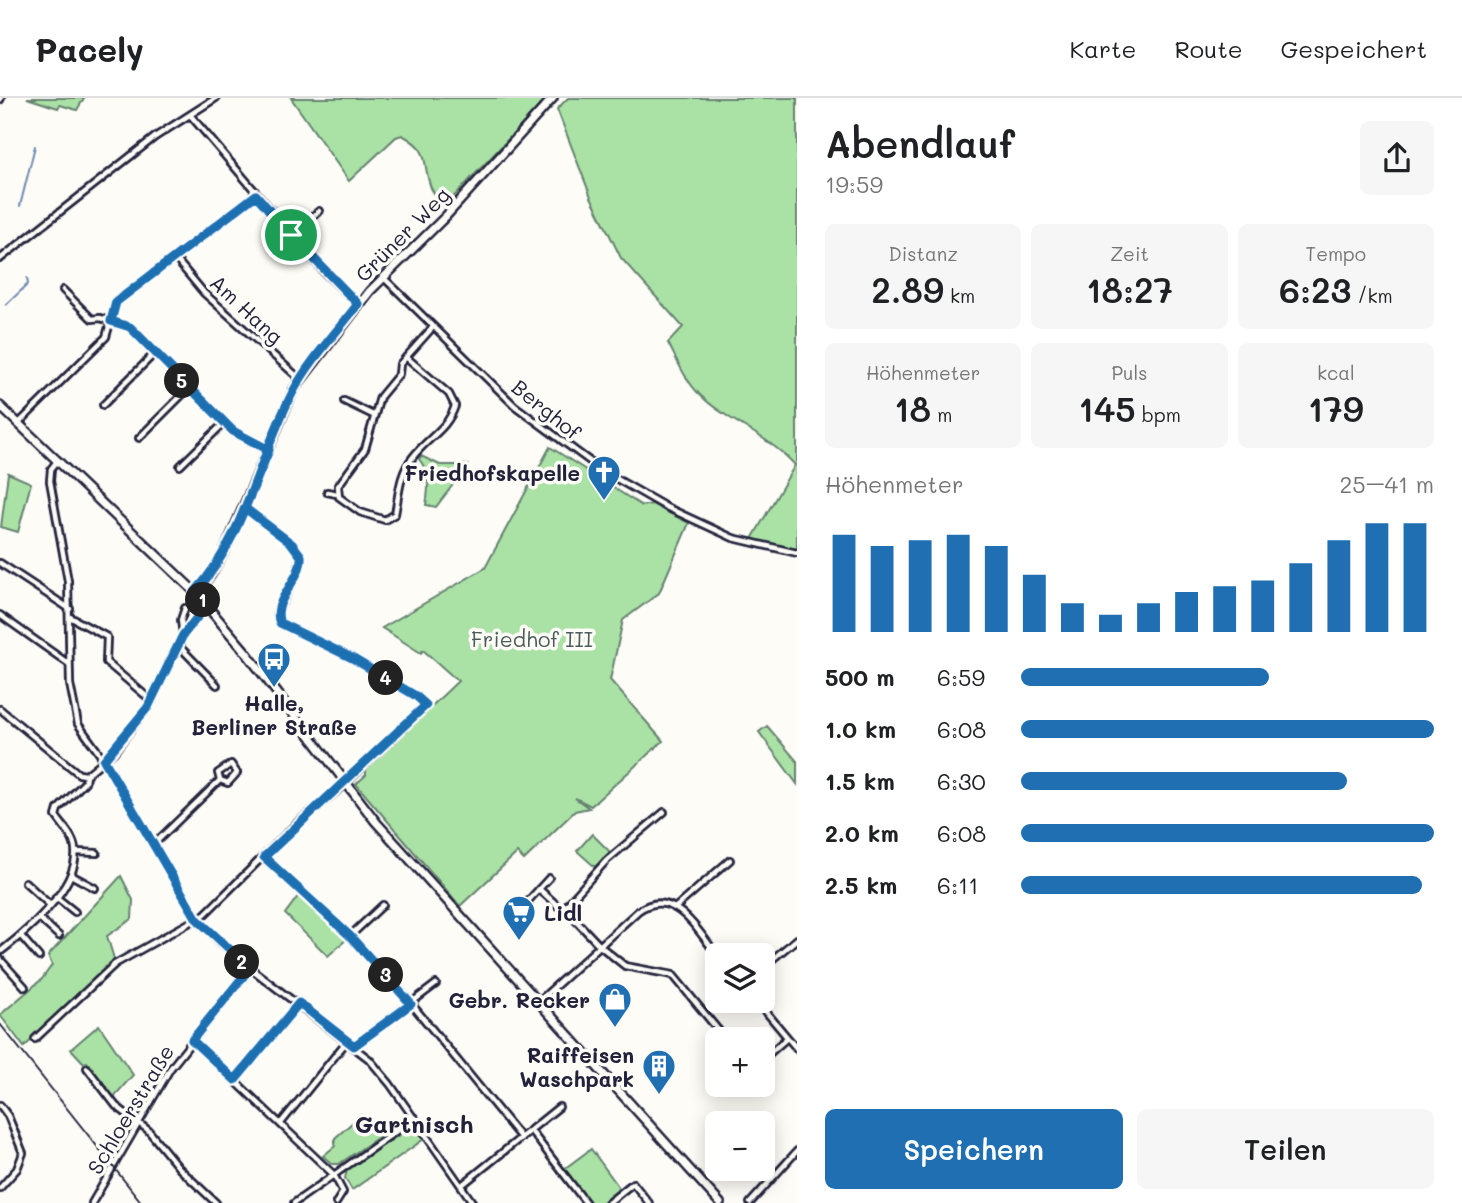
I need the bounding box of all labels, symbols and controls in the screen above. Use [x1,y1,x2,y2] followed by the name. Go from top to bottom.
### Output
[35,27,144,70] text: Pacely
[1069,33,1136,64] text: Karte
[1174,33,1243,64] text: Route
[1281,33,1427,64] text: Gespeichert
[825,118,1015,168] text: Abendlauf
[1360,121,1434,195] button: share
[825,169,883,199] text: 19:59
[349,181,455,287] street label: Grüner Weg
[261,205,321,265] pin
[272,216,310,254] icon: arrive
[888,241,958,266] text: Distanz
[1110,241,1149,266] text: Zeit
[1306,241,1366,266] text: Tempo
[871,266,944,312] text: 2.89
[1086,266,1173,312] text: 18:27
[1279,266,1351,312] text: 6:23
[205,268,289,350] street label: Am Hang
[944,283,975,308] text: km
[1351,283,1393,308] text: /km
[866,360,980,385] text: Höhenmeter
[1111,360,1148,385] text: Puls
[1317,360,1355,385] text: kcal
[164,364,200,398] pin: 5
[176,368,187,393] text: 5
[507,373,588,446] street label: Berghof
[894,385,931,431] text: 18
[1078,385,1136,431] text: 145
[1308,385,1364,431] text: 179
[931,402,952,427] text: m
[1136,402,1181,427] text: bpm
[585,453,623,502] church icon: Friedhofskapelle
[404,459,580,486] place label: Friedhofskapelle
[825,469,963,499] text: Höhenmeter
[1339,469,1434,499] text: 25–41 m
[186,582,220,618] pin: 1
[198,587,207,612] text: 1
[471,625,593,652] park label: Friedhof III
[255,640,293,689] bus stop icon: Halle, Berliner Straße
[368,660,404,696] pin: 4
[825,662,895,692] text: 500 m
[937,662,985,692] text: 6:59
[379,665,392,690] text: 4
[191,689,357,740] place label: Halle, Berliner Straße
[825,714,896,744] text: 1.0 km
[937,714,986,744] text: 6:08
[825,766,895,796] text: 1.5 km
[937,766,986,796] text: 6:30
[825,818,899,848] text: 2.0 km
[937,818,986,848] text: 6:08
[825,870,897,900] text: 2.5 km
[937,870,979,900] text: 6:11
[500,893,538,942] supermarket icon: Lidl
[544,899,582,926] place label: Lidl
[705,943,775,1181] map controls
[705,943,775,1013] button: layers
[224,944,260,980] pin: 2
[236,949,247,974] text: 2
[368,958,404,992] pin: 3
[380,962,391,987] text: 3
[596,980,634,1029] shop icon: Gebr. Recker
[449,986,590,1013] place label: Gebr. Recker
[705,1027,775,1097] button: +
[81,1039,179,1179] street label: Schloerstraße
[519,1041,634,1092] place label: Raiffeisen Waschpark
[640,1047,678,1096] building icon: Raiffeisen Waschpark
[355,1108,473,1139] district label: Gartnisch
[825,1109,1123,1189] button: Speichern
[1137,1109,1434,1189] button: Teilen
[705,1111,775,1181] button: −

